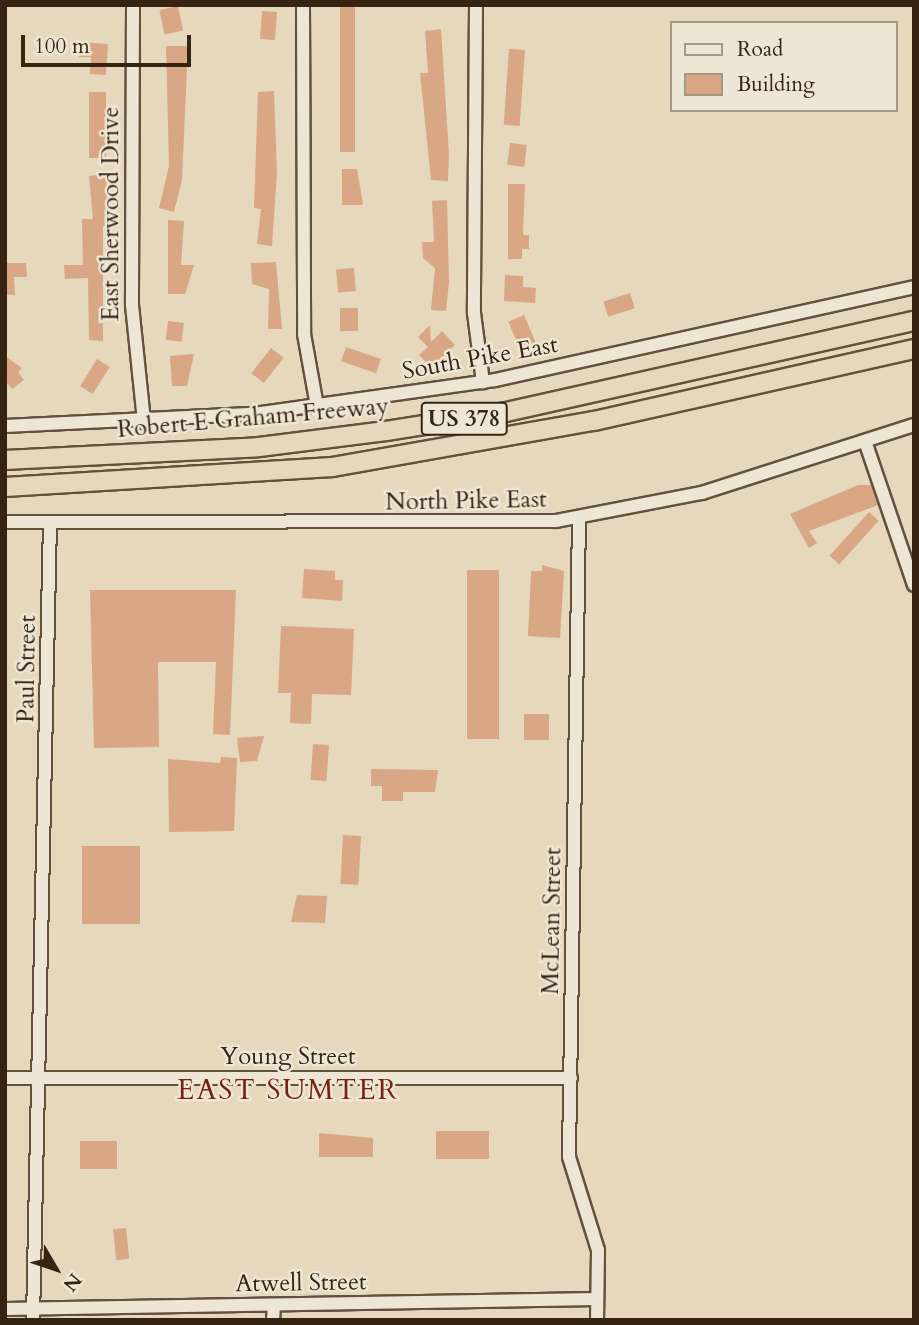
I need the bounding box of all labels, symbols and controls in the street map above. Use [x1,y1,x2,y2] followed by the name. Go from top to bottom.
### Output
[24,21,194,65] scale bar
[670,21,898,112] legend
[34,32,90,61] text: 100 m
[737,35,783,64] text: Road
[737,70,815,99] text: Building
[97,107,125,321] street label: East Sherwood Drive
[400,330,560,386] street label: South Pike East
[116,392,390,444] street label: Robert E Graham Freeway
[420,400,508,438] road number: US 378
[385,485,547,517] street label: North Pike East
[12,615,42,723] street label: Paul Street
[536,847,568,995] street label: McLean Street
[220,1043,356,1071] street label: Young Street
[178,1073,398,1107] district label: EAST SUMTER
[21,1234,91,1304] north arrow
[235,1267,367,1299] street label: Atwell Street
[57,1268,88,1297] text: N

